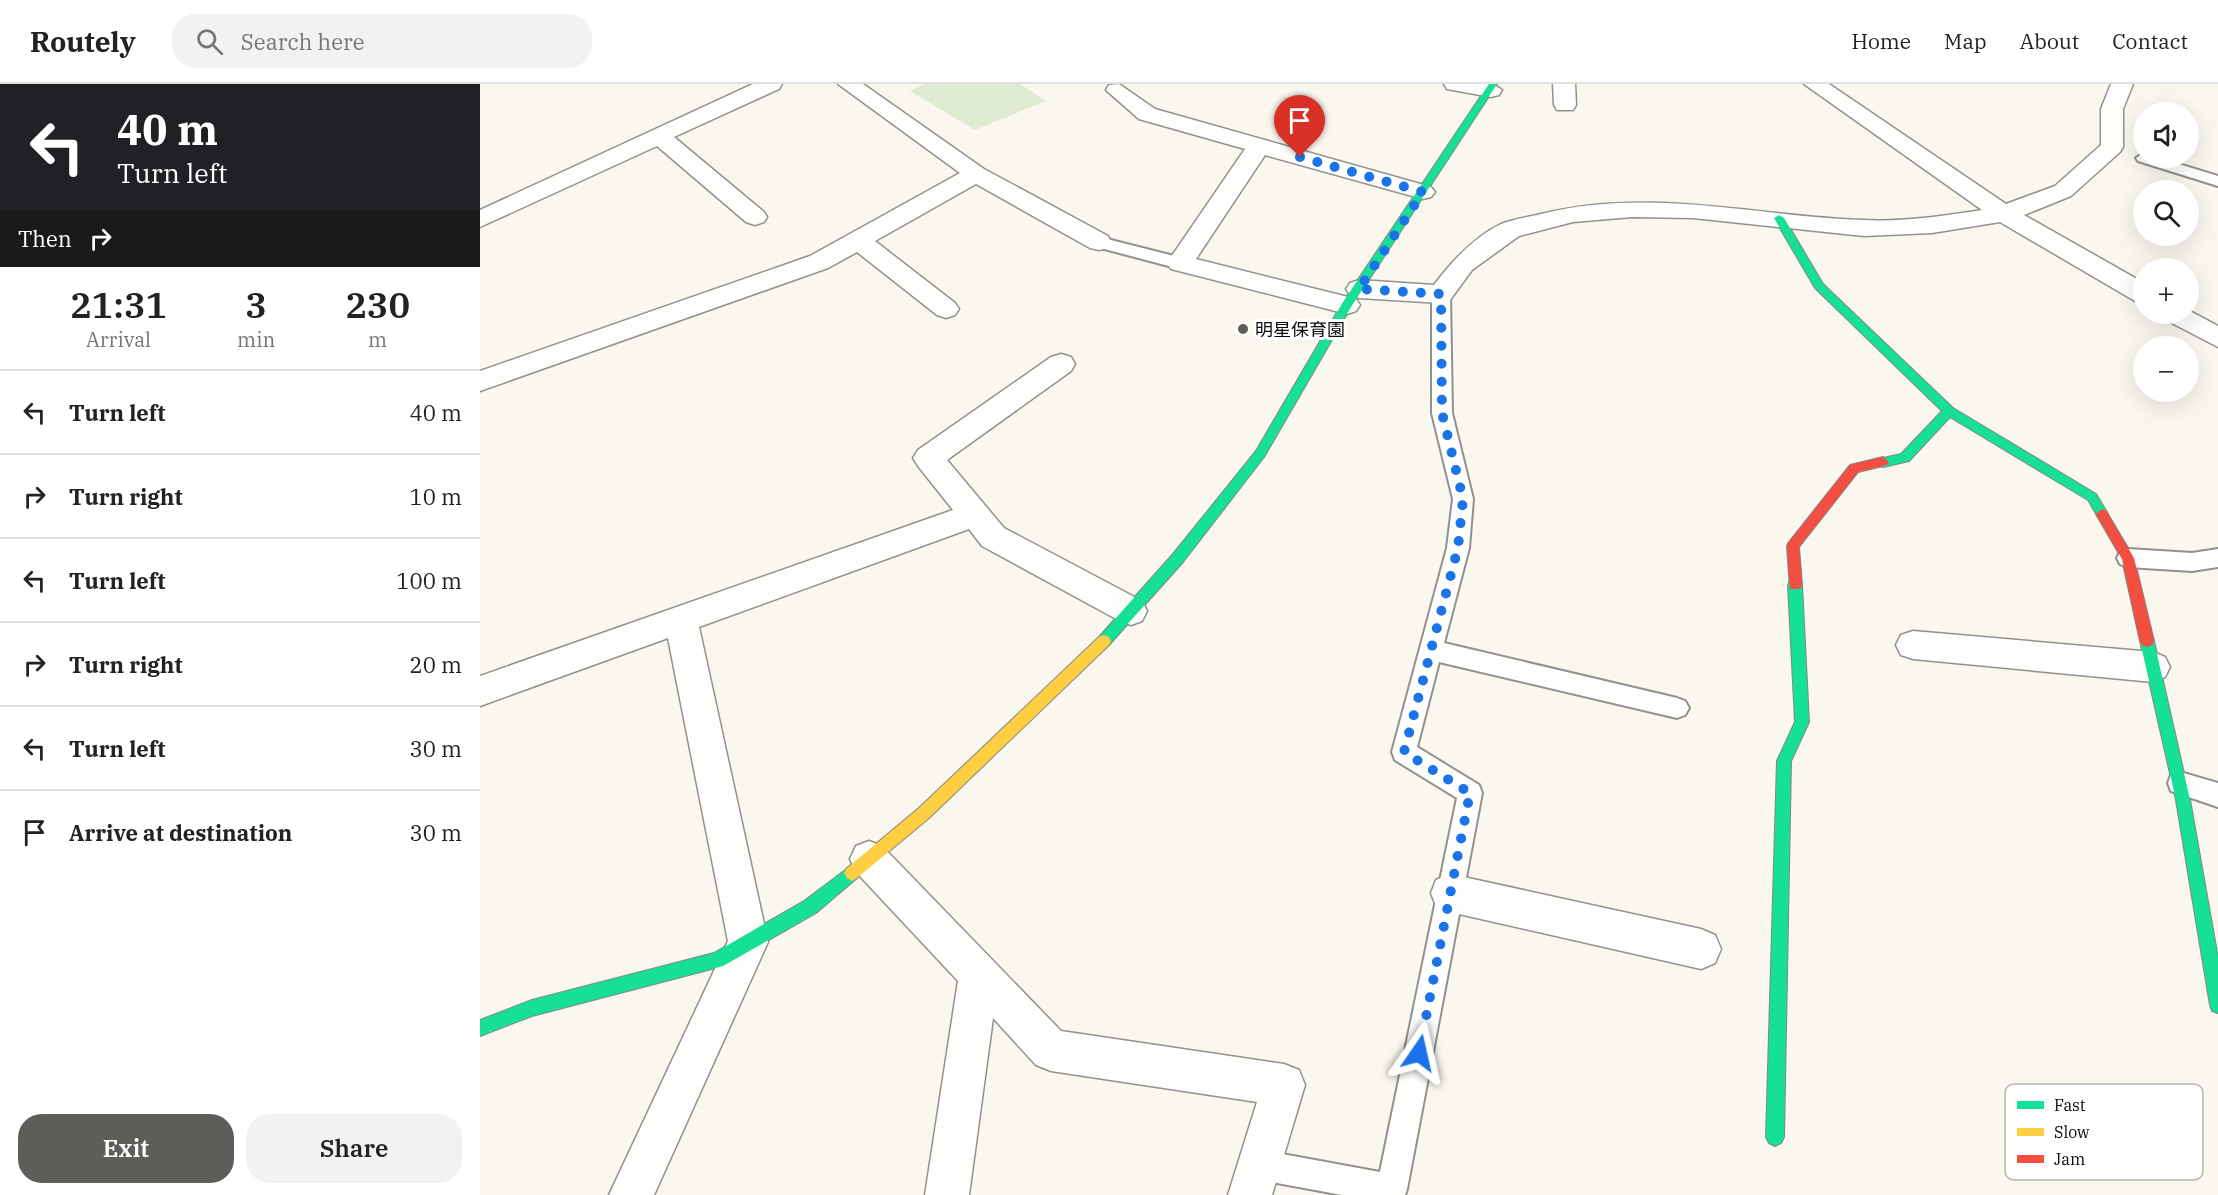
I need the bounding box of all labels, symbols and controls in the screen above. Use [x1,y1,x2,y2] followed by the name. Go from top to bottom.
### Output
[172,14,592,68] search box
[30,23,136,60] text: Routely
[193,25,226,58] icon: search
[241,27,365,56] text: Search here
[1851,27,1911,55] text: Home
[1944,27,1987,55] text: Map
[2020,27,2079,55] text: About
[2112,27,2188,55] text: Contact
[1274,95,1325,157] pin
[117,102,218,157] text: 40 m
[2133,102,2199,402] map controls
[2133,102,2199,168] button: sound
[1283,104,1316,137] icon: arrive
[18,108,96,186] icon: left
[117,155,228,190] text: Turn left
[2133,180,2199,246] button: search
[84,222,117,255] icon: right
[18,224,72,253] text: Then
[2133,258,2199,324] button: +
[70,281,167,328] text: 21:31
[245,281,267,328] text: 3
[345,281,410,328] text: 230
[1255,318,1345,341] place label: 明星保育園
[1236,322,1250,336] marker: 明星保育園
[86,326,151,353] text: Arrival
[237,326,275,353] text: min
[368,326,387,353] text: m
[2133,336,2199,402] button: −
[18,396,51,429] icon: left
[69,398,165,427] text: Turn left
[410,398,462,427] text: 40 m
[18,480,51,513] icon: right
[69,482,183,511] text: Turn right
[410,482,462,511] text: 10 m
[18,564,51,597] icon: left
[69,566,165,595] text: Turn left
[396,566,462,595] text: 100 m
[18,648,51,681] icon: right
[69,650,183,679] text: Turn right
[410,650,462,679] text: 20 m
[18,732,51,765] icon: left
[69,734,165,763] text: Turn left
[410,734,462,763] text: 30 m
[18,816,51,849] icon: arrive
[69,818,292,847] text: Arrive at destination
[410,818,462,847] text: 30 m
[1387,1021,1451,1085] position arrow
[2005,1084,2203,1180] legend
[2054,1095,2086,1115] text: Fast
[18,1114,234,1183] button: Exit
[246,1114,462,1183] button: Share
[2054,1122,2090,1142] text: Slow
[2054,1149,2085,1169] text: Jam

